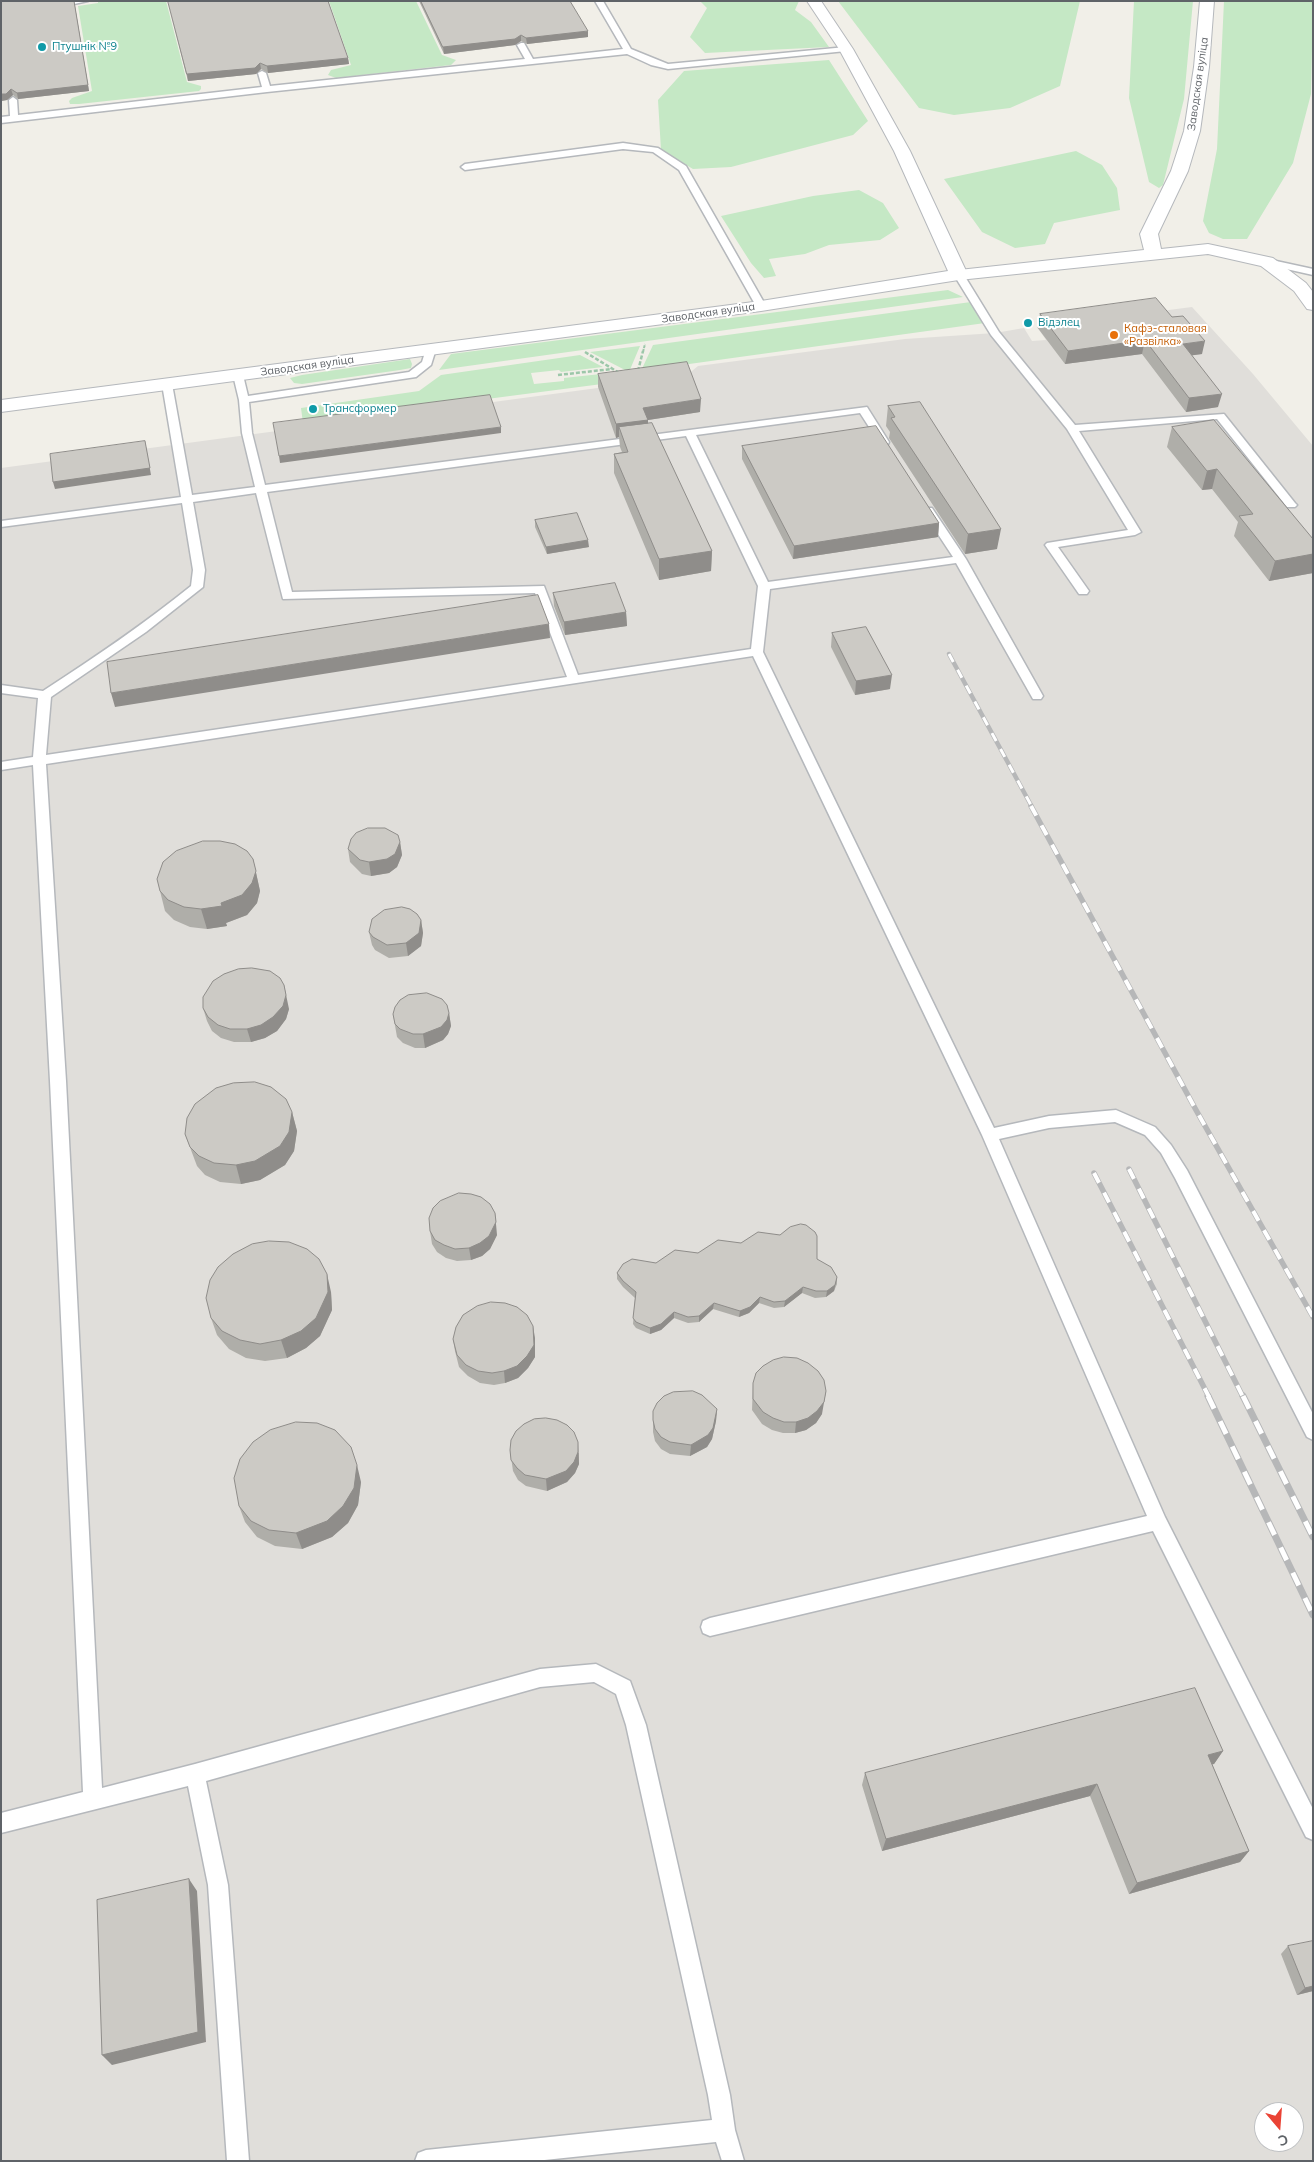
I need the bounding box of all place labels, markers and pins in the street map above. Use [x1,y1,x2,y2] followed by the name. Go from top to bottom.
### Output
[52,40,117,54] place label: Птушнік №9
[36,41,48,53] marker: Птушнік №9
[1038,316,1080,330] place label: Відэлец
[1022,317,1034,329] marker: Відэлец
[1124,322,1207,348] place label: Кафэ-сталовая «Развілка»
[1108,329,1120,341] marker: Кафэ-сталовая «Развілка»
[323,402,397,416] place label: Трансформер
[307,403,319,415] marker: Трансформер

